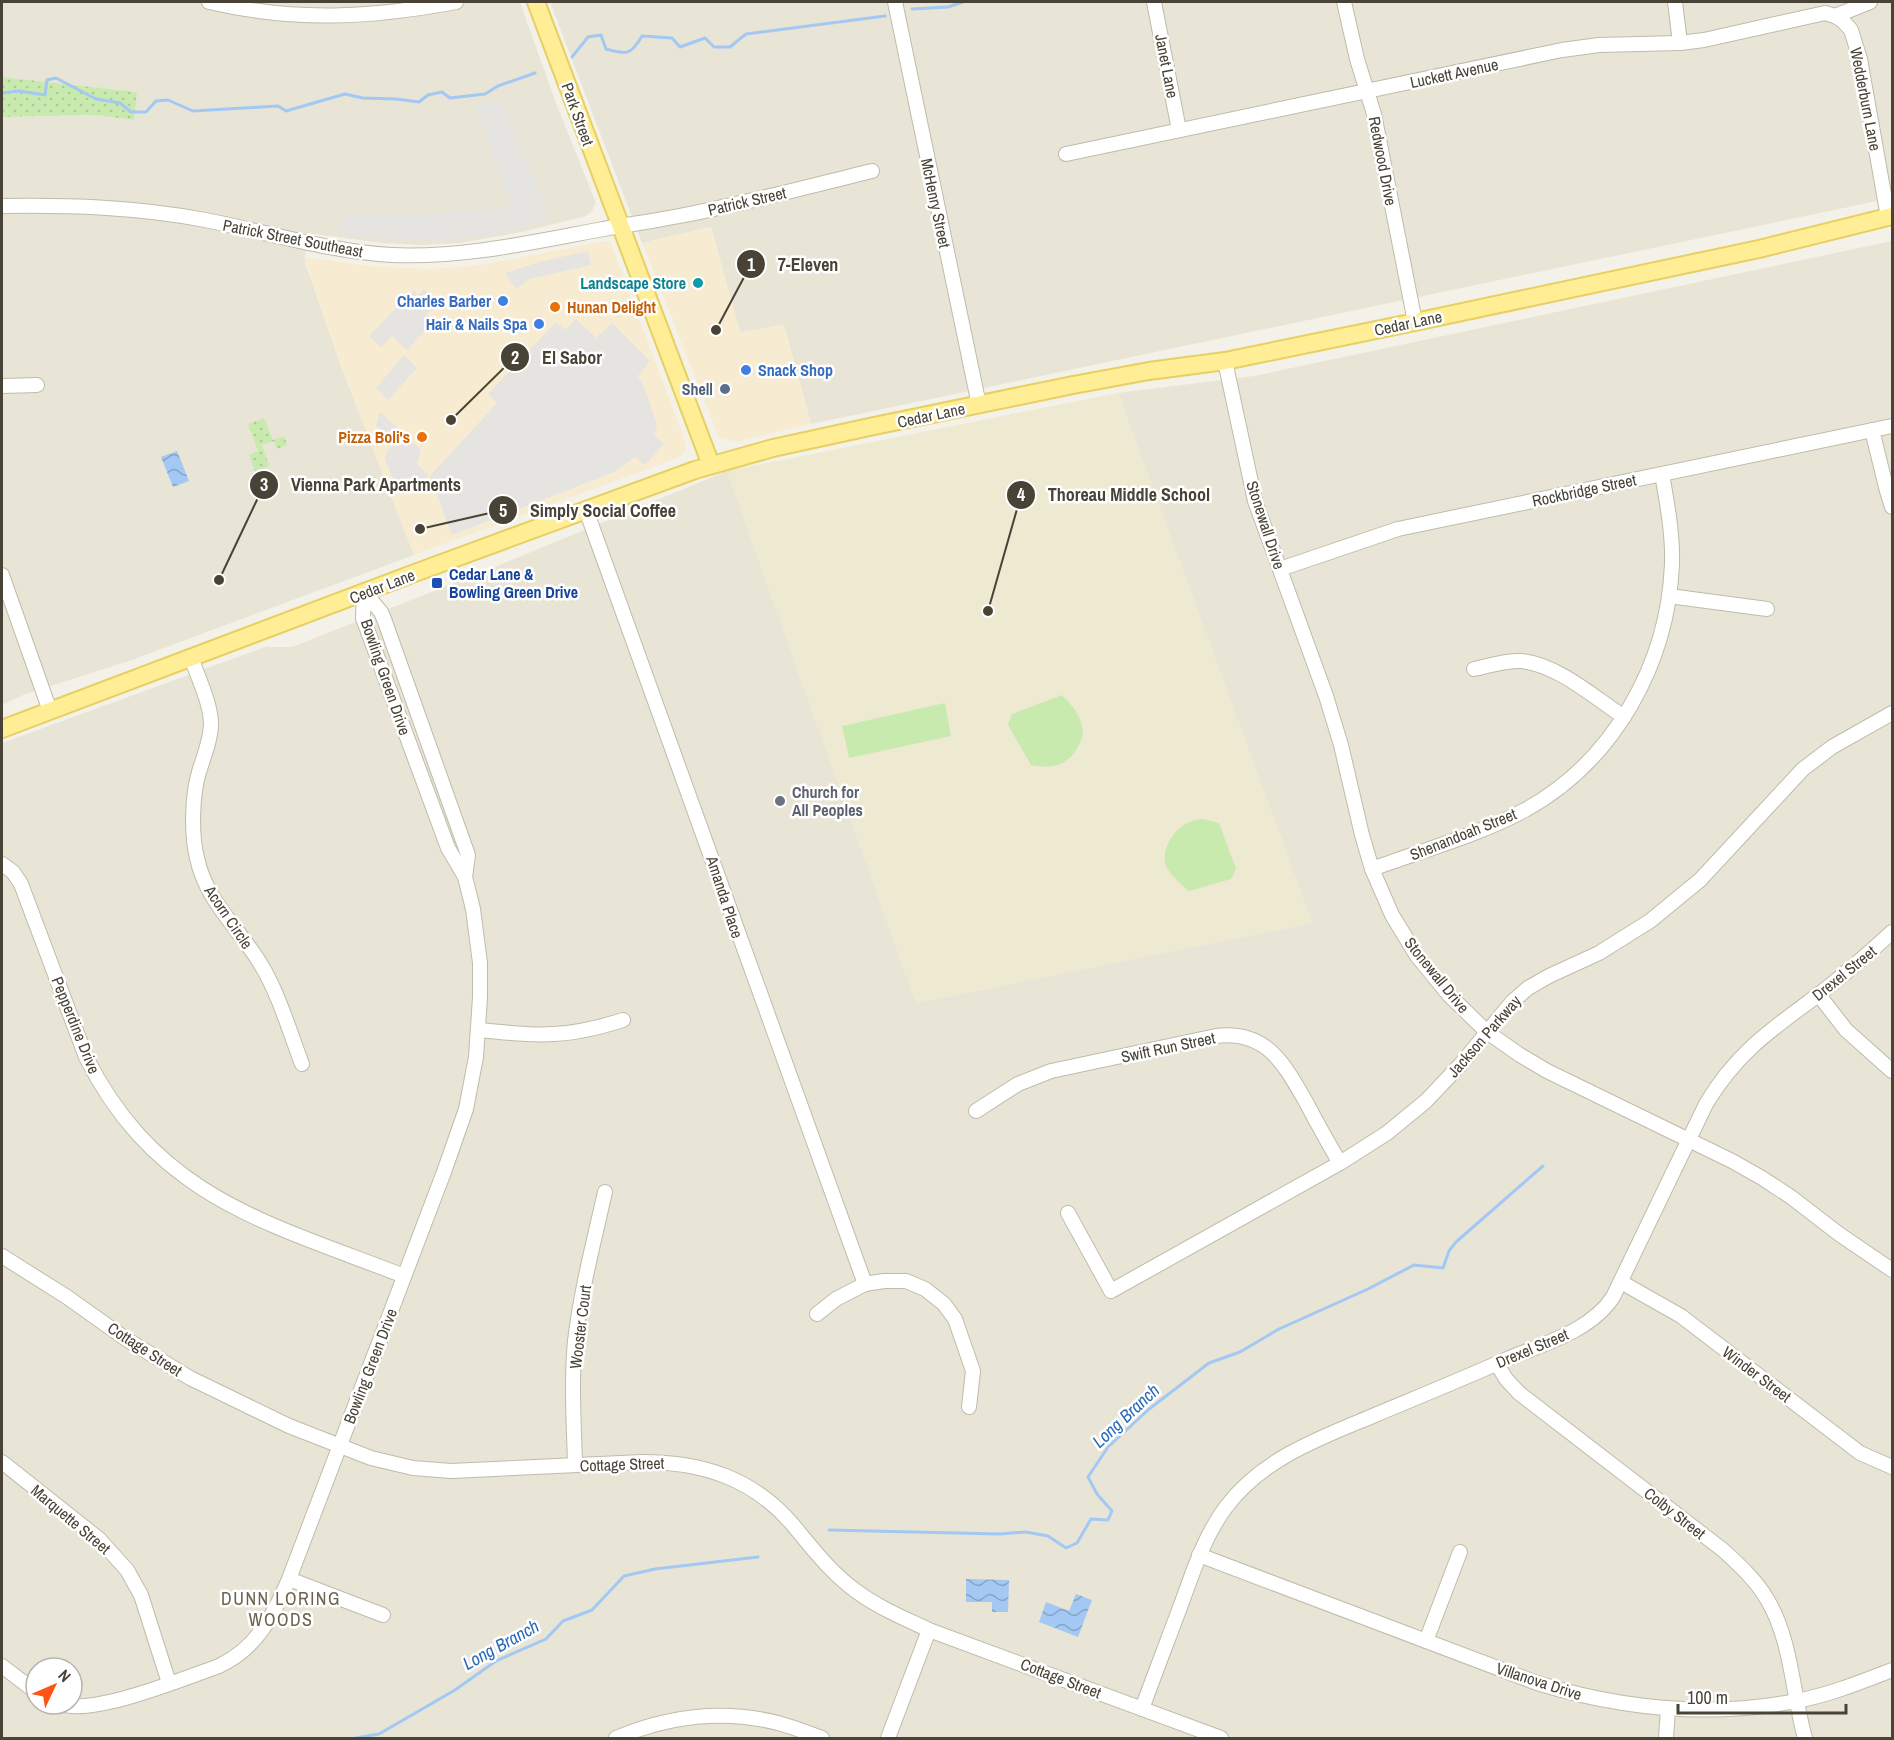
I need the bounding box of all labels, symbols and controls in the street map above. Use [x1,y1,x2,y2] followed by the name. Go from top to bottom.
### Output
[1150,32,1184,100] street label: Janet Lane
[1845,45,1887,153] street label: Wedderburn Lane
[1408,53,1500,93] street label: Luckett Avenue
[556,79,600,149] street label: Park Street
[1364,115,1402,207] street label: Redwood Drive
[916,156,956,250] street label: McHenry Street
[706,181,789,221] street label: Patrick Street
[221,214,365,262] street label: Patrick Street Southeast
[736,246,851,282] callout: 7-Eleven
[747,252,756,277] text: 1
[778,252,838,277] text: 7-Eleven
[580,272,686,294] place label: Landscape Store
[691,276,705,290] marker: Landscape Store
[397,290,492,312] place label: Charles Barber
[496,294,510,308] marker: Charles Barber
[567,296,657,318] place label: Hunan Delight
[548,300,562,314] marker: Hunan Delight
[1372,305,1444,341] street label: Cedar Lane
[426,313,528,335] place label: Hair & Nails Spa
[532,317,546,331] marker: Hair & Nails Spa
[500,339,614,375] callout: El Sabor
[511,345,519,370] text: 2
[542,345,602,370] text: El Sabor
[758,359,833,381] place label: Snack Shop
[739,363,753,377] marker: Snack Shop
[682,378,713,400] place label: Shell
[718,382,732,396] marker: Shell
[895,397,967,433] street label: Cedar Lane
[338,426,410,448] place label: Pizza Boli's
[415,430,429,444] marker: Pizza Boli's
[249,467,474,503] callout: Vienna Park Apartments
[1530,468,1638,512] street label: Rockbridge Street
[260,472,268,497] text: 3
[291,472,461,497] text: Vienna Park Apartments
[1006,477,1223,513] callout: Thoreau Middle School
[1241,478,1291,572] street label: Stonewall Drive
[1017,482,1026,507] text: 4
[1048,482,1210,507] text: Thoreau Middle School
[488,492,688,528] callout: Simply Social Coffee
[499,498,507,523] text: 5
[530,498,676,523] text: Simply Social Coffee
[346,563,418,609] street label: Cedar Lane
[449,563,578,603] place label: Cedar Lane & Bowling Green Drive
[430,576,444,590] marker: Cedar Lane & Bowling Green Drive
[356,616,416,738] street label: Bowling Green Drive
[792,781,863,821] place label: Church for All Peoples
[773,794,787,808] marker: Church for All Peoples
[1406,802,1520,865] street label: Shenandoah Street
[701,852,749,941] street label: Amanda Place
[199,880,258,953] street label: Acorn Circle
[1400,932,1474,1018] street label: Stonewall Drive
[1807,940,1881,1006] street label: Drexel Street
[47,973,105,1077] street label: Pepperdine Drive
[1442,990,1526,1082] street label: Jackson Parkway
[1119,1026,1217,1068] street label: Swift Run Street
[564,1283,596,1370] street label: Wooster Court
[338,1305,402,1427] street label: Bowling Green Drive
[104,1317,187,1381] street label: Cottage Street
[1492,1323,1572,1373] street label: Drexel Street
[1718,1341,1796,1407] street label: Winder Street
[1087,1378,1165,1453] water label: Long Branch
[579,1452,665,1476] street label: Cottage Street
[26,1479,116,1559] street label: Marquette Street
[1640,1482,1710,1544] street label: Colby Street
[221,1586,341,1632] district label: DUNN LORING WOODS
[458,1613,543,1676] water label: Long Branch
[1018,1653,1105,1704] street label: Cottage Street
[24,1656,84,1716] north arrow
[1493,1657,1585,1705] street label: Villanova Drive
[54,1665,76,1687] text: N
[1678,1677,1846,1715] scale bar
[1687,1685,1728,1710] text: 100 m

